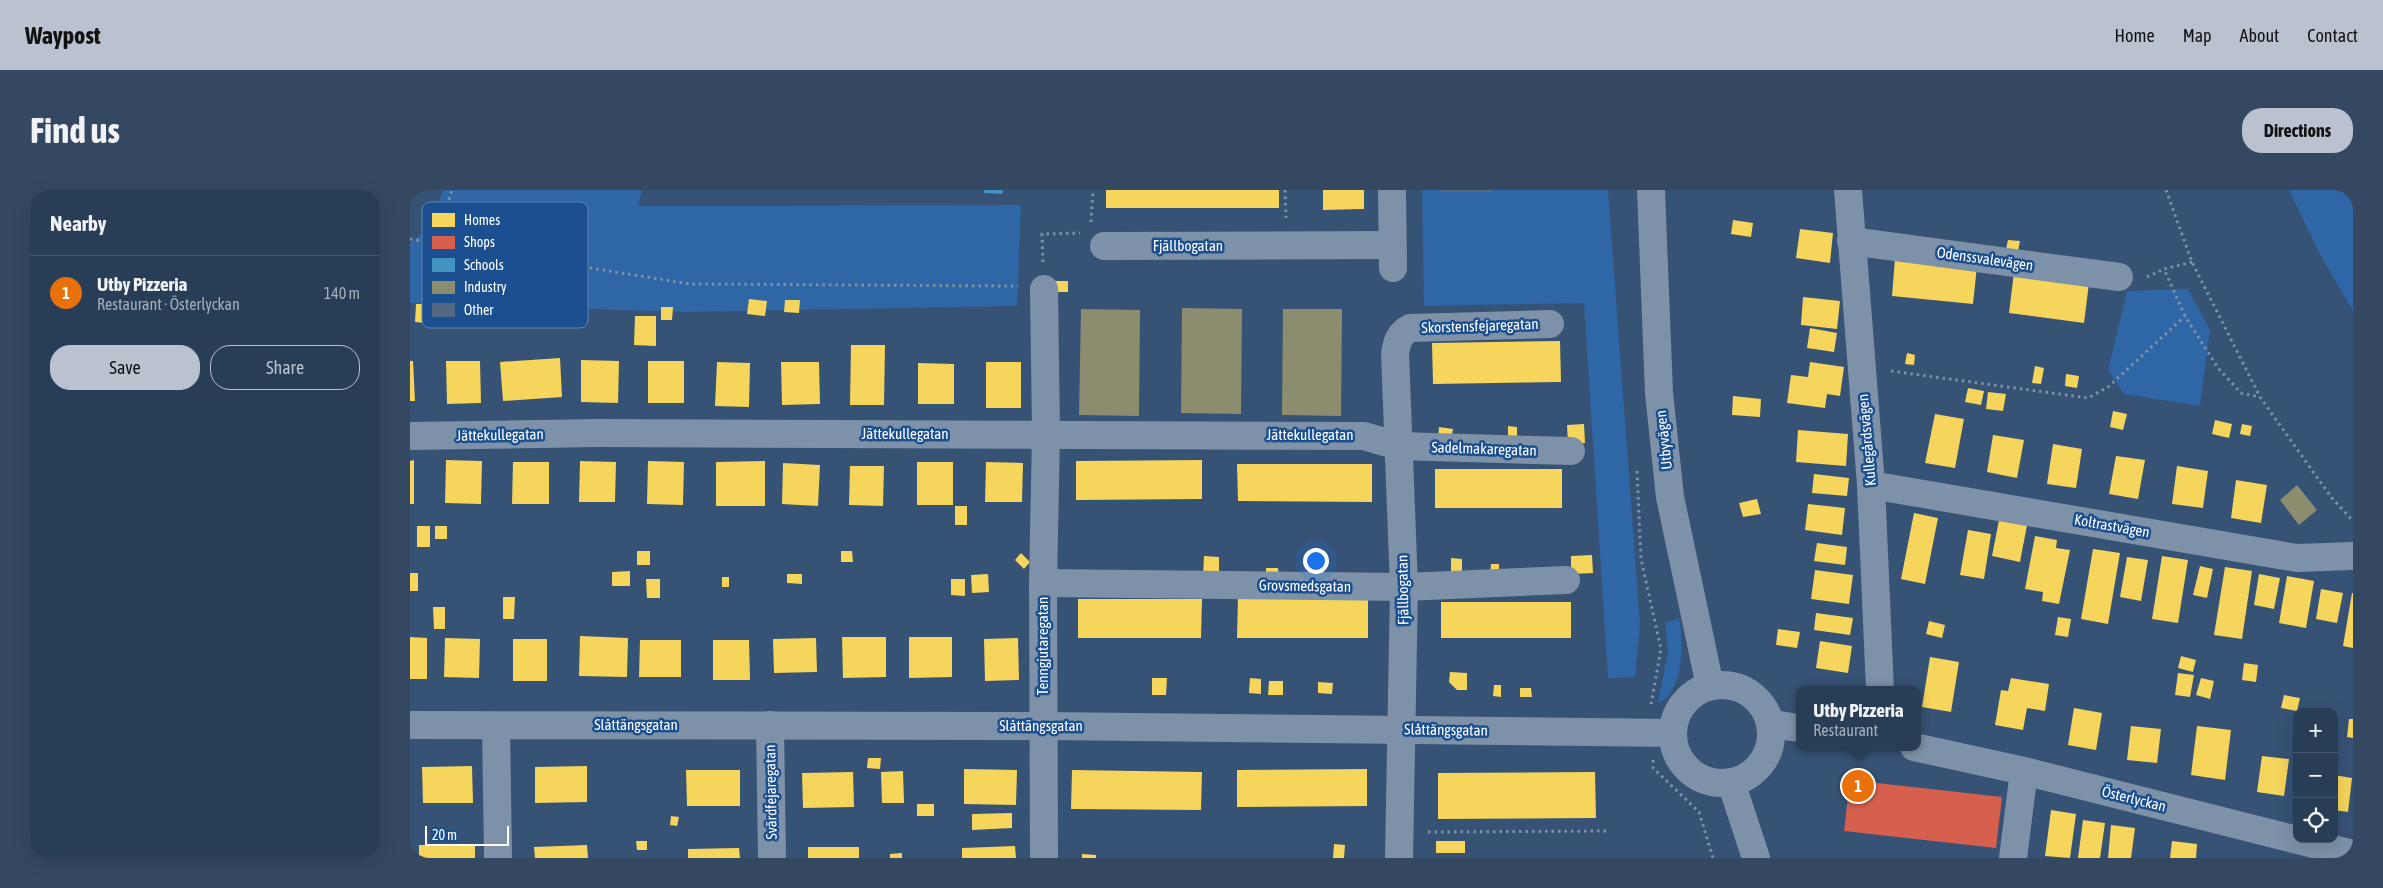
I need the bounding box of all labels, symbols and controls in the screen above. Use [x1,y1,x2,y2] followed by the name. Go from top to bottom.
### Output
[25,22,101,49] text: Waypost
[2115,25,2155,46] text: Home
[2183,25,2212,46] text: Map
[2240,25,2279,46] text: About
[2307,25,2358,46] text: Contact
[2242,108,2353,153] button: Directions
[30,110,120,150] text: Find us
[422,202,588,328] legend
[50,211,106,235] text: Nearby
[464,212,500,228] text: Homes
[464,234,495,250] text: Shops
[1153,237,1223,254] street label: Fjällbogatan
[1936,243,2034,274] street label: Odenssvalevägen
[464,257,504,273] text: Schools
[97,273,187,295] text: Utby Pizzeria
[464,279,507,295] text: Industry
[62,284,70,302] text: 1
[324,284,360,302] text: 140 m
[97,295,240,313] text: Restaurant · Österlyckan
[464,302,494,318] text: Other
[1421,315,1539,336] street label: Skorstensfejaregatan
[50,345,200,390] button: Save
[210,345,360,390] button: Share
[1854,393,1879,487] street label: Kullegårdsvägen
[1652,410,1675,471] street label: Utbyvägen
[456,425,544,444] street label: Jättekullegatan
[861,425,949,442] street label: Jättekullegatan
[1266,426,1354,443] street label: Jättekullegatan
[1431,438,1537,459] street label: Sadelmakaregatan
[2073,511,2151,541] street label: Koltrastvägen
[1303,548,1329,574] your location
[1393,555,1412,625] street label: Fjällbogatan
[1259,576,1351,595] street label: Grovsmedsgatan
[1034,597,1051,695] street label: Tenngjutaregatan
[1796,686,1921,751] popup
[1813,699,1904,721] text: Utby Pizzeria
[2293,708,2338,843] map controls
[2293,708,2338,753] button: +
[594,716,678,733] street label: Slåttängsgatan
[999,717,1083,734] street label: Slåttängsgatan
[1404,720,1488,739] street label: Slåttängsgatan
[1813,721,1878,739] text: Restaurant
[761,744,780,840] street label: Svärdfejaregatan
[2293,753,2338,798] button: −
[1842,767,1874,805] pin: 1
[2100,782,2168,815] street label: Österlyckan
[2293,798,2338,843] button: locate
[425,823,509,846] scale bar
[432,827,457,843] text: 20 m

